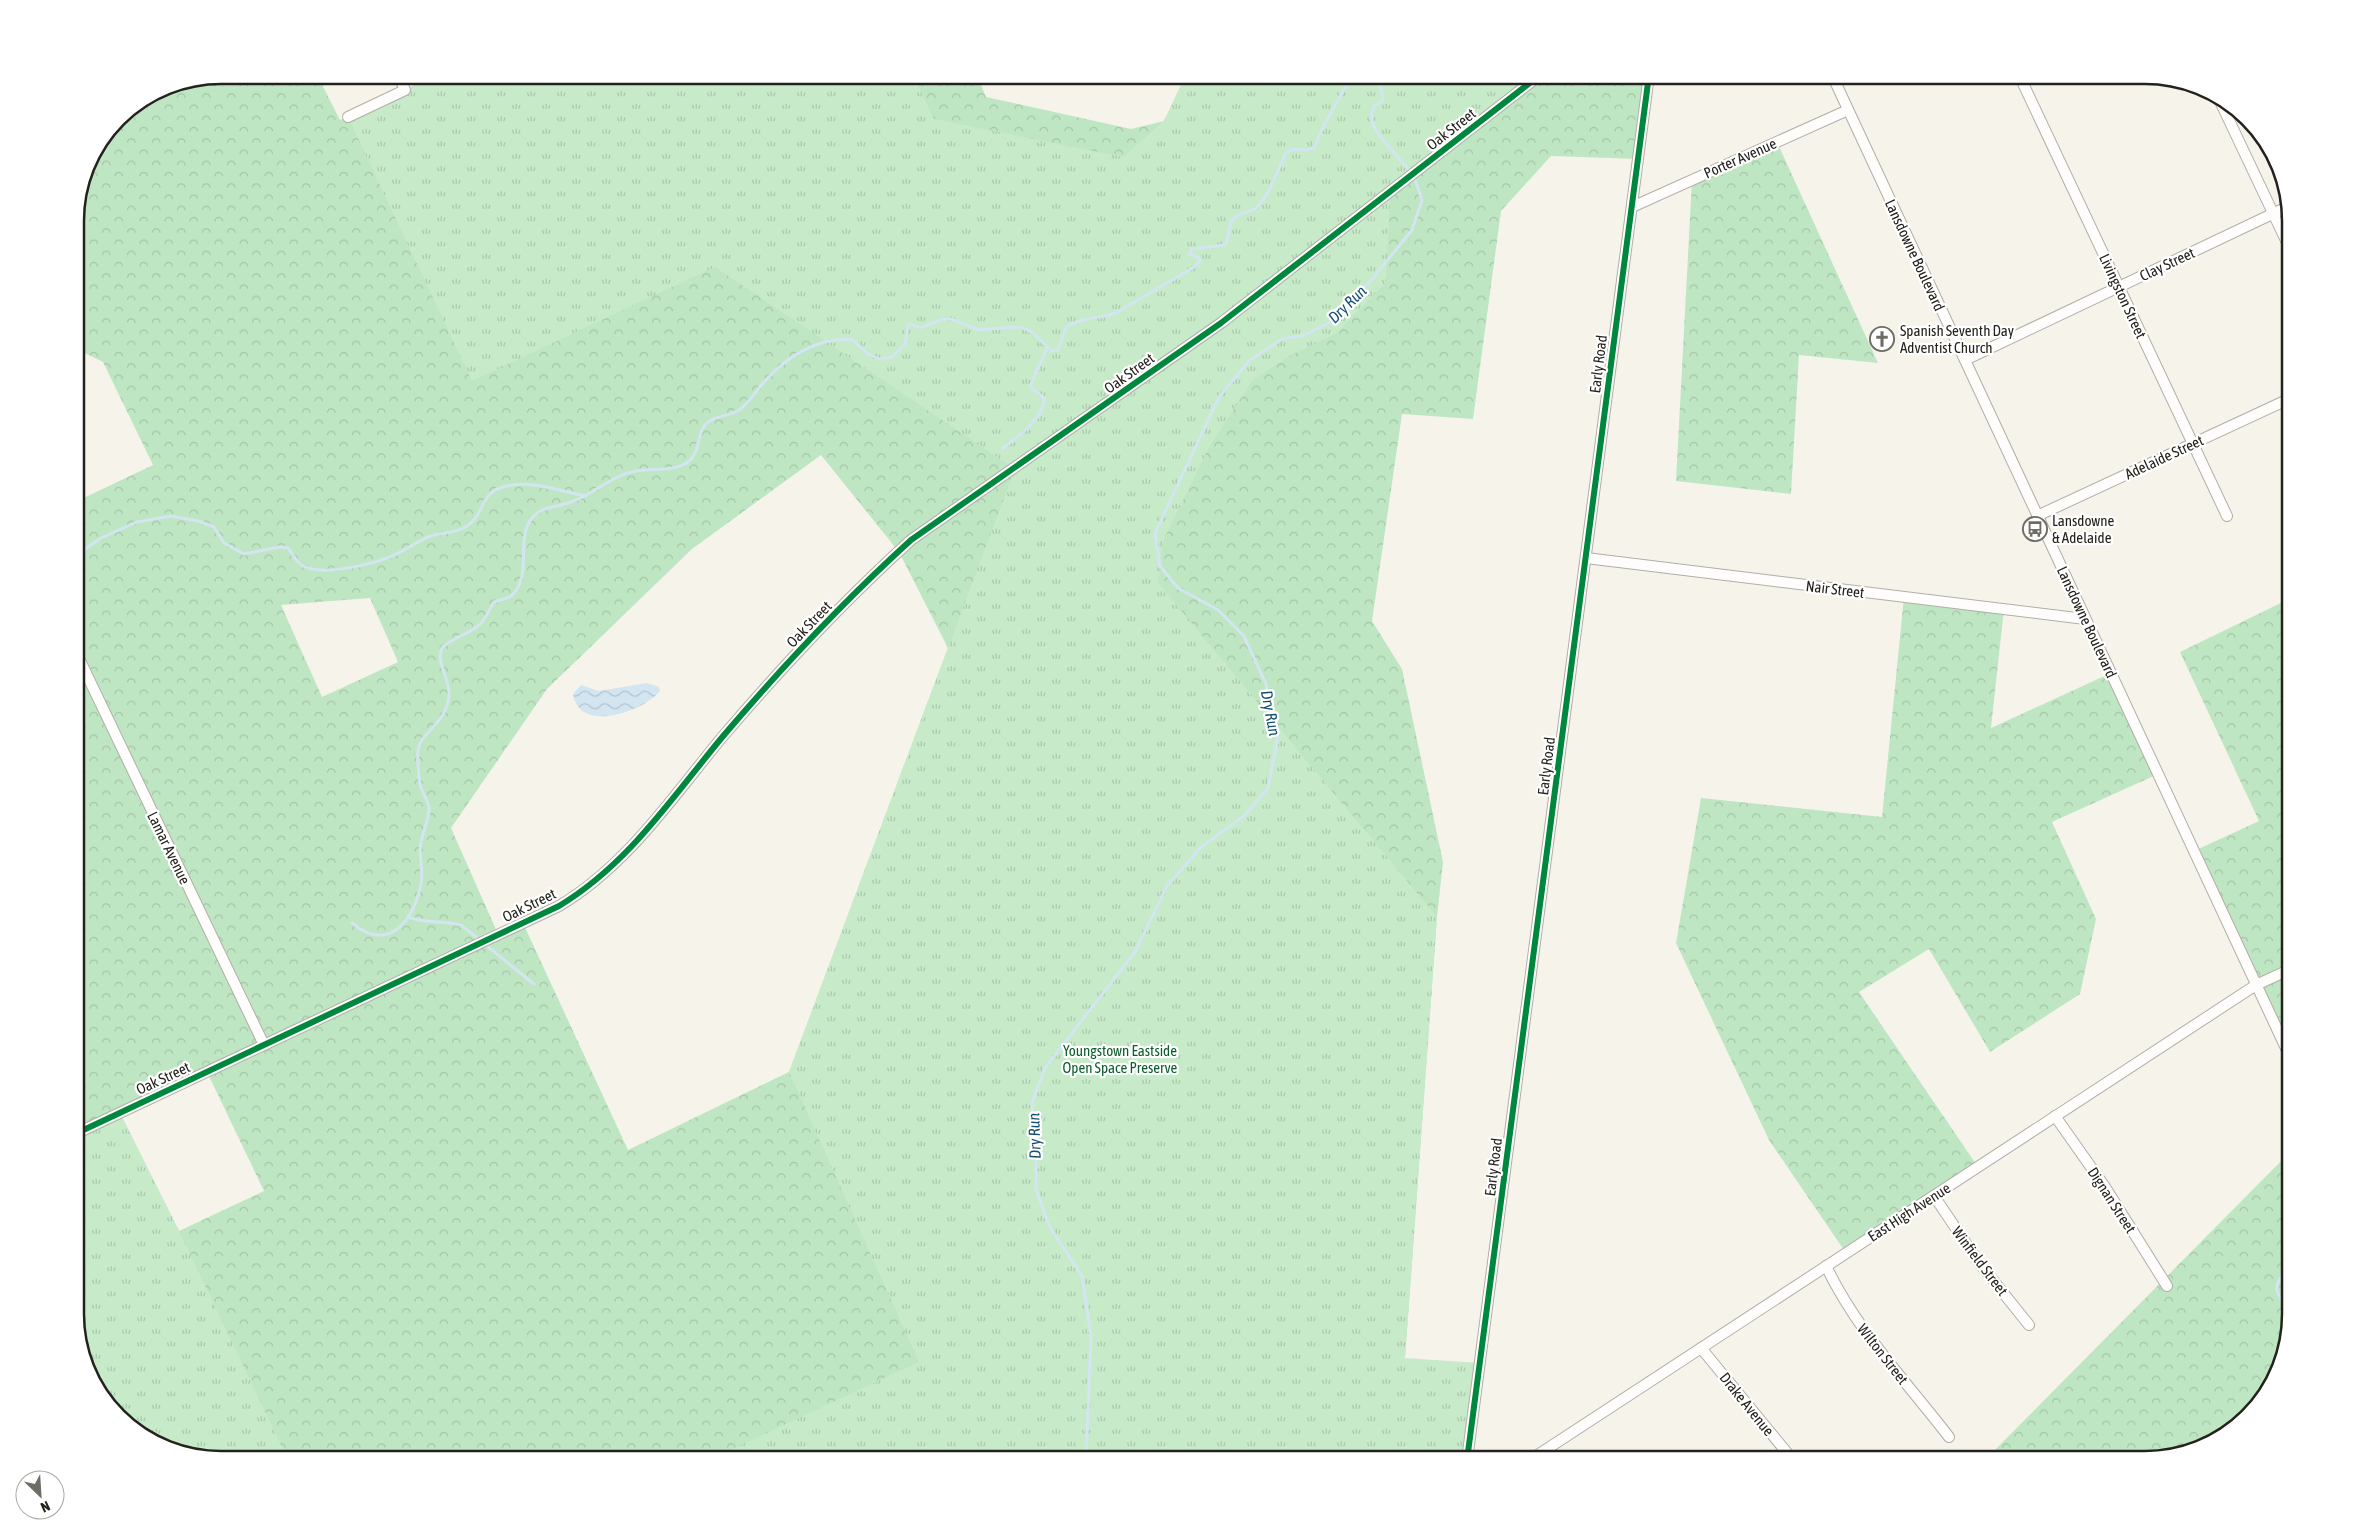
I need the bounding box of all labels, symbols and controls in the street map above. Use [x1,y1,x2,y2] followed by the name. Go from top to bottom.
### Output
[1423,105,1479,153] street label: Oak Street
[1701,134,1779,182] street label: Porter Avenue
[1882,197,1948,313] street label: Lansdowne Boulevard
[2137,244,2197,284] street label: Clay Street
[2096,251,2150,341] street label: Livingston Street
[1324,281,1371,327] water label: Dry Run
[1900,322,2014,356] place label: Spanish Seventh Day Adventist Church
[1869,326,1895,352] church icon: Spanish Seventh Day Adventist Church
[1586,334,1610,394] street label: Early Road
[1101,349,1157,397] street label: Oak Street
[2122,431,2206,483] street label: Adelaide Street
[2052,512,2115,546] place label: Lansdowne & Adelaide
[2022,516,2048,542] bus stop icon: Lansdowne & Adelaide
[2054,564,2120,680] street label: Lansdowne Boulevard
[1805,577,1865,601] street label: Nair Street
[783,597,835,651] street label: Oak Street
[1257,689,1284,738] water label: Dry Run
[1534,736,1558,796] street label: Early Road
[144,809,194,887] street label: Lamar Avenue
[500,885,558,925] street label: Oak Street
[1063,1042,1178,1076] park label: Youngstown Eastside Open Space Preserve
[133,1058,193,1098] street label: Oak Street
[1024,1112,1045,1159] water label: Dry Run
[1481,1137,1505,1197] street label: Early Road
[2085,1164,2139,1236] street label: Dignan Street
[1865,1179,1953,1245] street label: East High Avenue
[1949,1223,2011,1299] street label: Winfield Street
[1854,1320,1912,1388] street label: Wilton Street
[1716,1369,1778,1439] street label: Drake Avenue
[15,1470,65,1520] north arrow
[38,1498,53,1516] text: N

